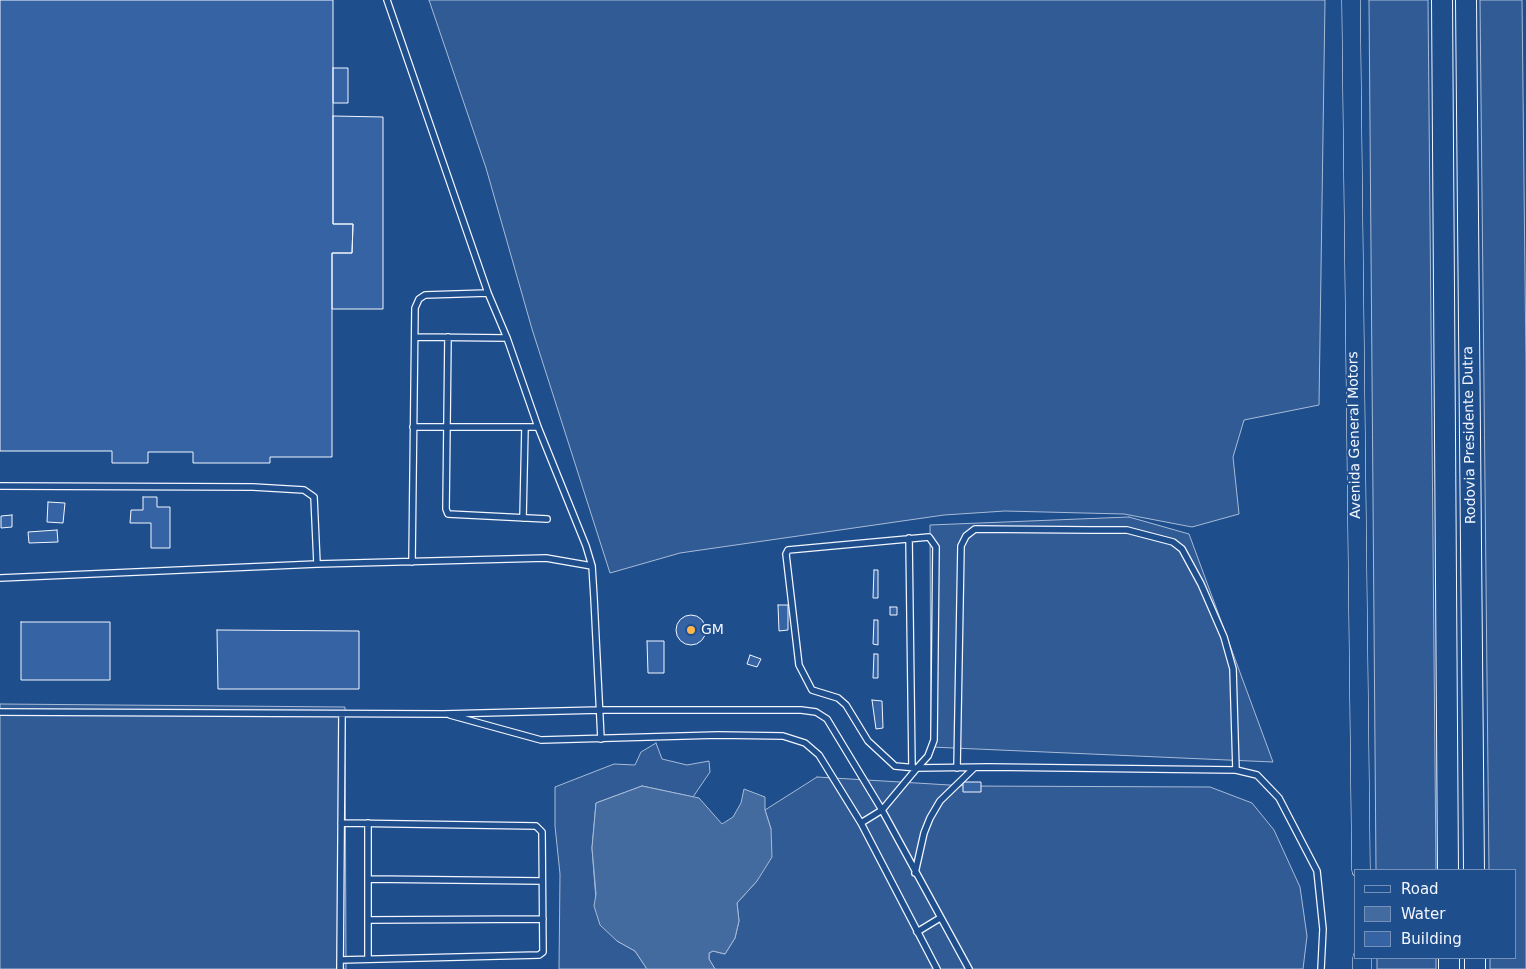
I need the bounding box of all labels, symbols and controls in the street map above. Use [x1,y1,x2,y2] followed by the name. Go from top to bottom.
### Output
[1460,346,1480,524] street label: Rodovia Presidente Dutra
[1345,351,1365,519] street label: Avenida General Motors
[701,622,724,638] place label: GM
[685,624,697,636] marker: GM
[1354,869,1516,959] legend
[1401,880,1439,898] text: Road
[1401,905,1445,923] text: Water
[1401,930,1462,948] text: Building

